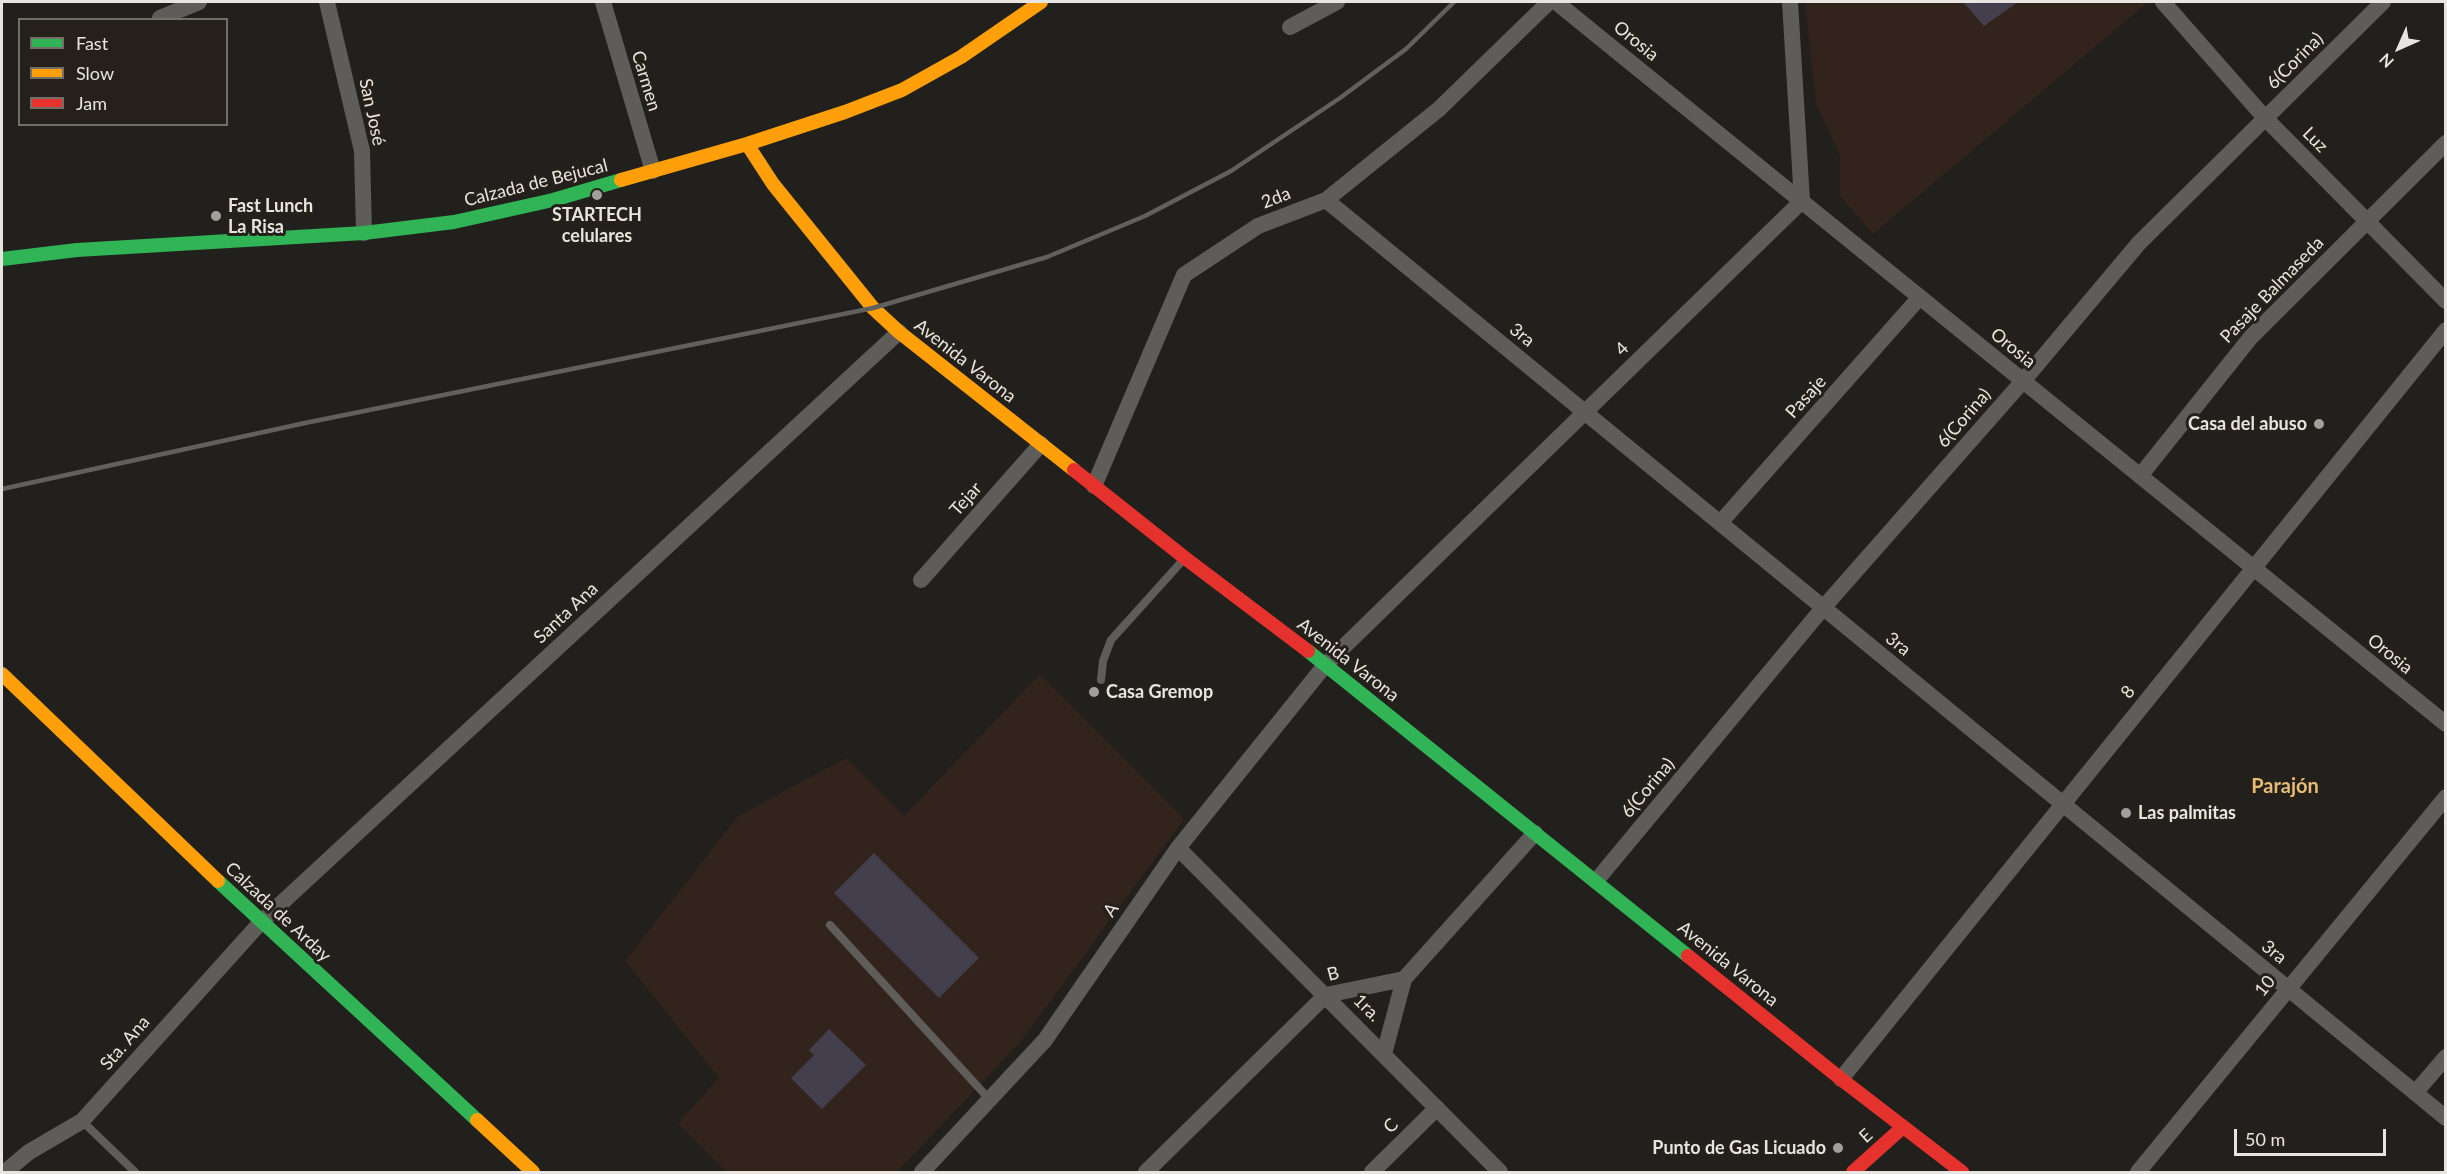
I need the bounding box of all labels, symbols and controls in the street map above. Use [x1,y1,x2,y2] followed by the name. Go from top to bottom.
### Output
[1609,16,1663,66] street label: Orosia
[18,18,228,126] legend
[2369,18,2429,78] north arrow
[2262,28,2328,94] street label: 6(Corina)
[76,32,108,54] text: Fast
[627,48,665,114] street label: Carmen
[2375,50,2397,72] text: N
[76,62,114,84] text: Slow
[354,76,390,148] street label: San José
[76,92,107,114] text: Jam
[2298,123,2332,157] street label: Luz
[462,155,610,211] street label: Calzada de Bejucal
[1258,183,1294,213] street label: 2da
[590,188,604,202] marker: STARTECH celulares
[228,195,313,238] place label: Fast Lunch La Risa
[552,204,642,246] place label: STARTECH celulares
[209,209,223,223] marker: Fast Lunch La Risa
[2216,232,2328,348] street label: Pasaje Balmaseda
[910,315,1020,407] street label: Avenida Varona
[1505,318,1539,352] street label: 3ra
[1986,323,2040,373] street label: Orosia
[1611,338,1633,360] street label: 4
[1781,371,1831,423] street label: Pasaje
[1932,384,1996,452] street label: 6(Corina)
[2188,413,2307,435] place label: Casa del abuso
[2312,417,2326,431] marker: Casa del abuso
[945,478,987,520] street label: Tejar
[530,578,602,648] street label: Santa Ana
[1293,614,1403,706] street label: Avenida Varona
[1881,627,1915,661] street label: 3ra
[2363,629,2417,679] street label: Orosia
[1106,681,1213,703] place label: Casa Gremop
[2116,681,2140,703] street label: 8
[1087,685,1101,699] marker: Casa Gremop
[1617,754,1679,822] street label: 6(Corina)
[2251,775,2319,799] district label: Parajón
[2138,802,2236,824] place label: Las palmitas
[2119,806,2133,820] marker: Las palmitas
[221,858,335,966] street label: Calzada de Arday
[1099,899,1123,921] street label: A
[1673,917,1783,1011] street label: Avenida Varona
[2257,935,2291,969] street label: 3ra
[1325,962,1341,986] street label: B
[2250,971,2280,1001] street label: 10
[1349,990,1385,1026] street label: 1ra.
[96,1011,154,1075] street label: Sta. Ana
[1379,1114,1403,1138] street label: C
[2237,1117,2388,1155] scale bar
[1855,1124,1877,1148] street label: E
[2245,1128,2285,1150] text: 50 m
[1652,1137,1826,1159] place label: Punto de Gas Licuado
[1831,1141,1845,1155] marker: Punto de Gas Licuado

